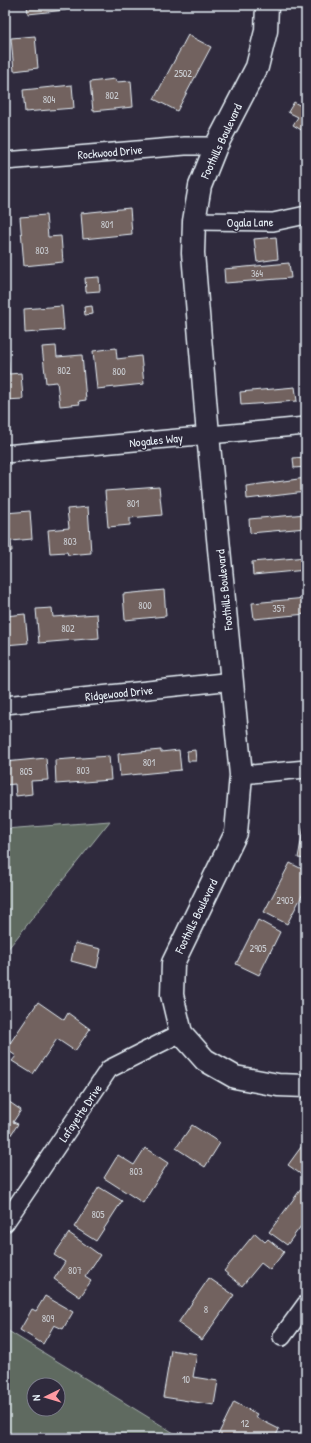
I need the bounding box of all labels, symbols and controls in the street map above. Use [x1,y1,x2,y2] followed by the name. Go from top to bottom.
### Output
[174,67,192,80] house number: 2502
[105,89,119,102] house number: 802
[43,93,56,106] house number: 804
[196,100,246,182] street label: Foothills Boulevard
[77,141,143,163] street label: Rockwood Drive
[226,213,274,231] street label: Ogala Lane
[101,218,114,231] house number: 801
[35,244,49,257] house number: 803
[251,267,263,280] house number: 364
[57,364,71,377] house number: 802
[112,365,126,378] house number: 800
[128,429,184,451] street label: Nogales Way
[127,497,140,510] house number: 801
[63,535,77,548] house number: 803
[211,548,237,632] street label: Foothills Boulevard
[138,599,152,612] house number: 800
[272,602,286,615] house number: 357
[61,622,75,635] house number: 802
[84,681,154,705] street label: Ridgewood Drive
[143,756,156,769] house number: 801
[76,764,90,777] house number: 803
[19,765,33,778] house number: 805
[170,876,222,957] street label: Foothills Boulevard
[276,894,294,907] house number: 2903
[249,942,267,955] house number: 2905
[54,1081,106,1145] street label: Lafayette Drive
[129,1165,143,1178] house number: 803
[91,1208,105,1221] house number: 805
[68,1264,82,1277] house number: 807
[204,1303,208,1316] house number: 8
[42,1312,55,1325] house number: 809
[182,1373,191,1386] house number: 10
[26,1377,66,1417] north arrow
[29,1394,43,1401] text: N
[241,1417,249,1430] house number: 12

